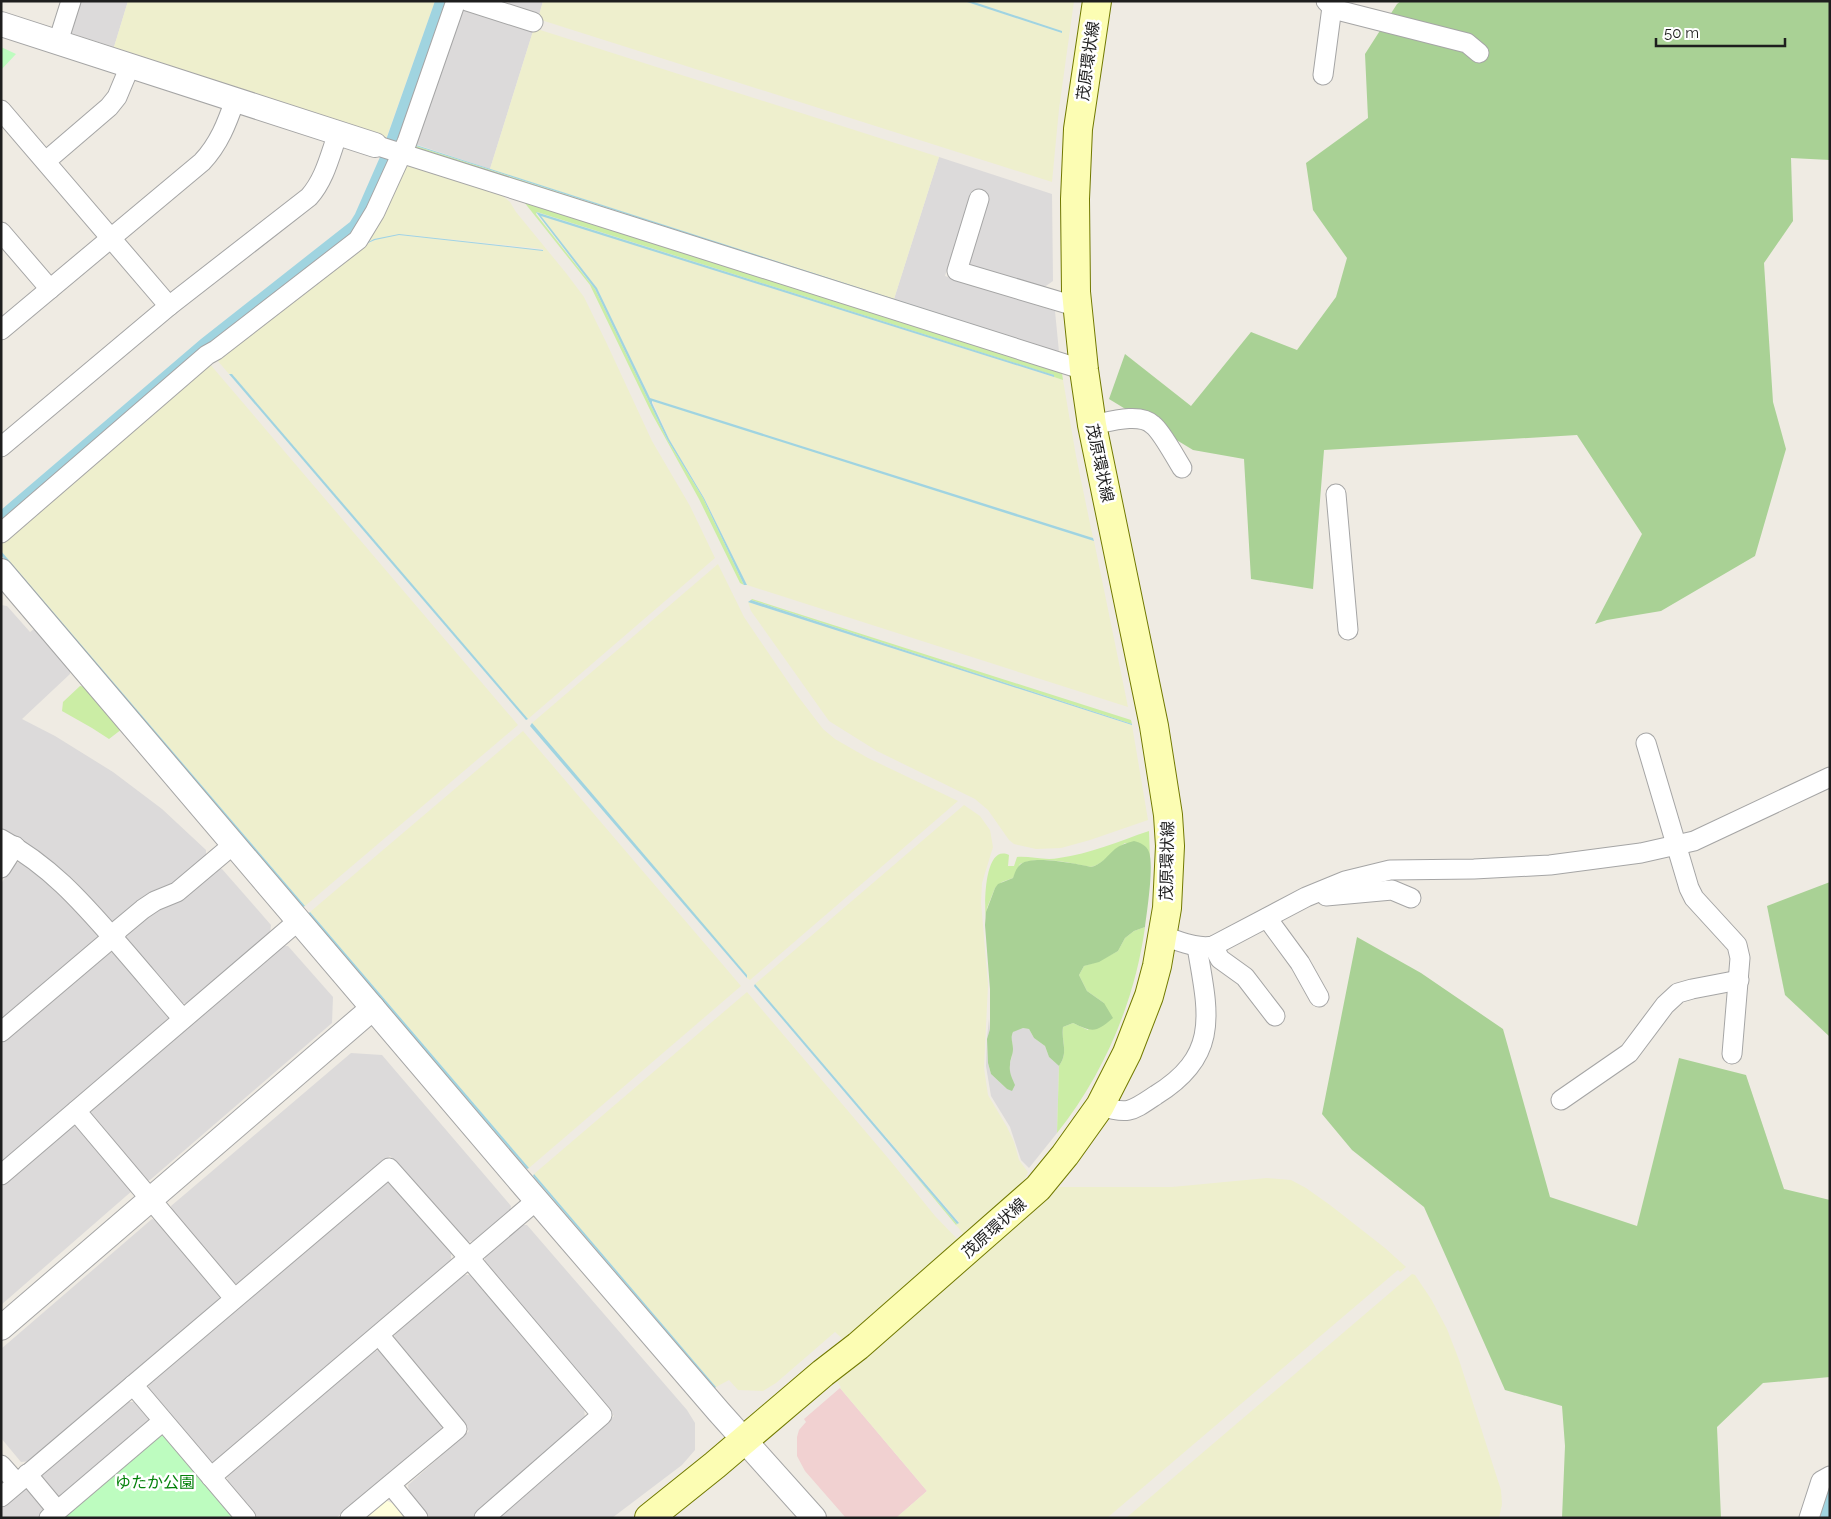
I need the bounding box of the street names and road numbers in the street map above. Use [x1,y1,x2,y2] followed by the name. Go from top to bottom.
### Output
[1073,20,1103,102] street label: 茂原環状線
[1082,422,1118,504] street label: 茂原環状線
[1157,821,1177,901] street label: 茂原環状線
[958,1194,1030,1262] street label: 茂原環状線

